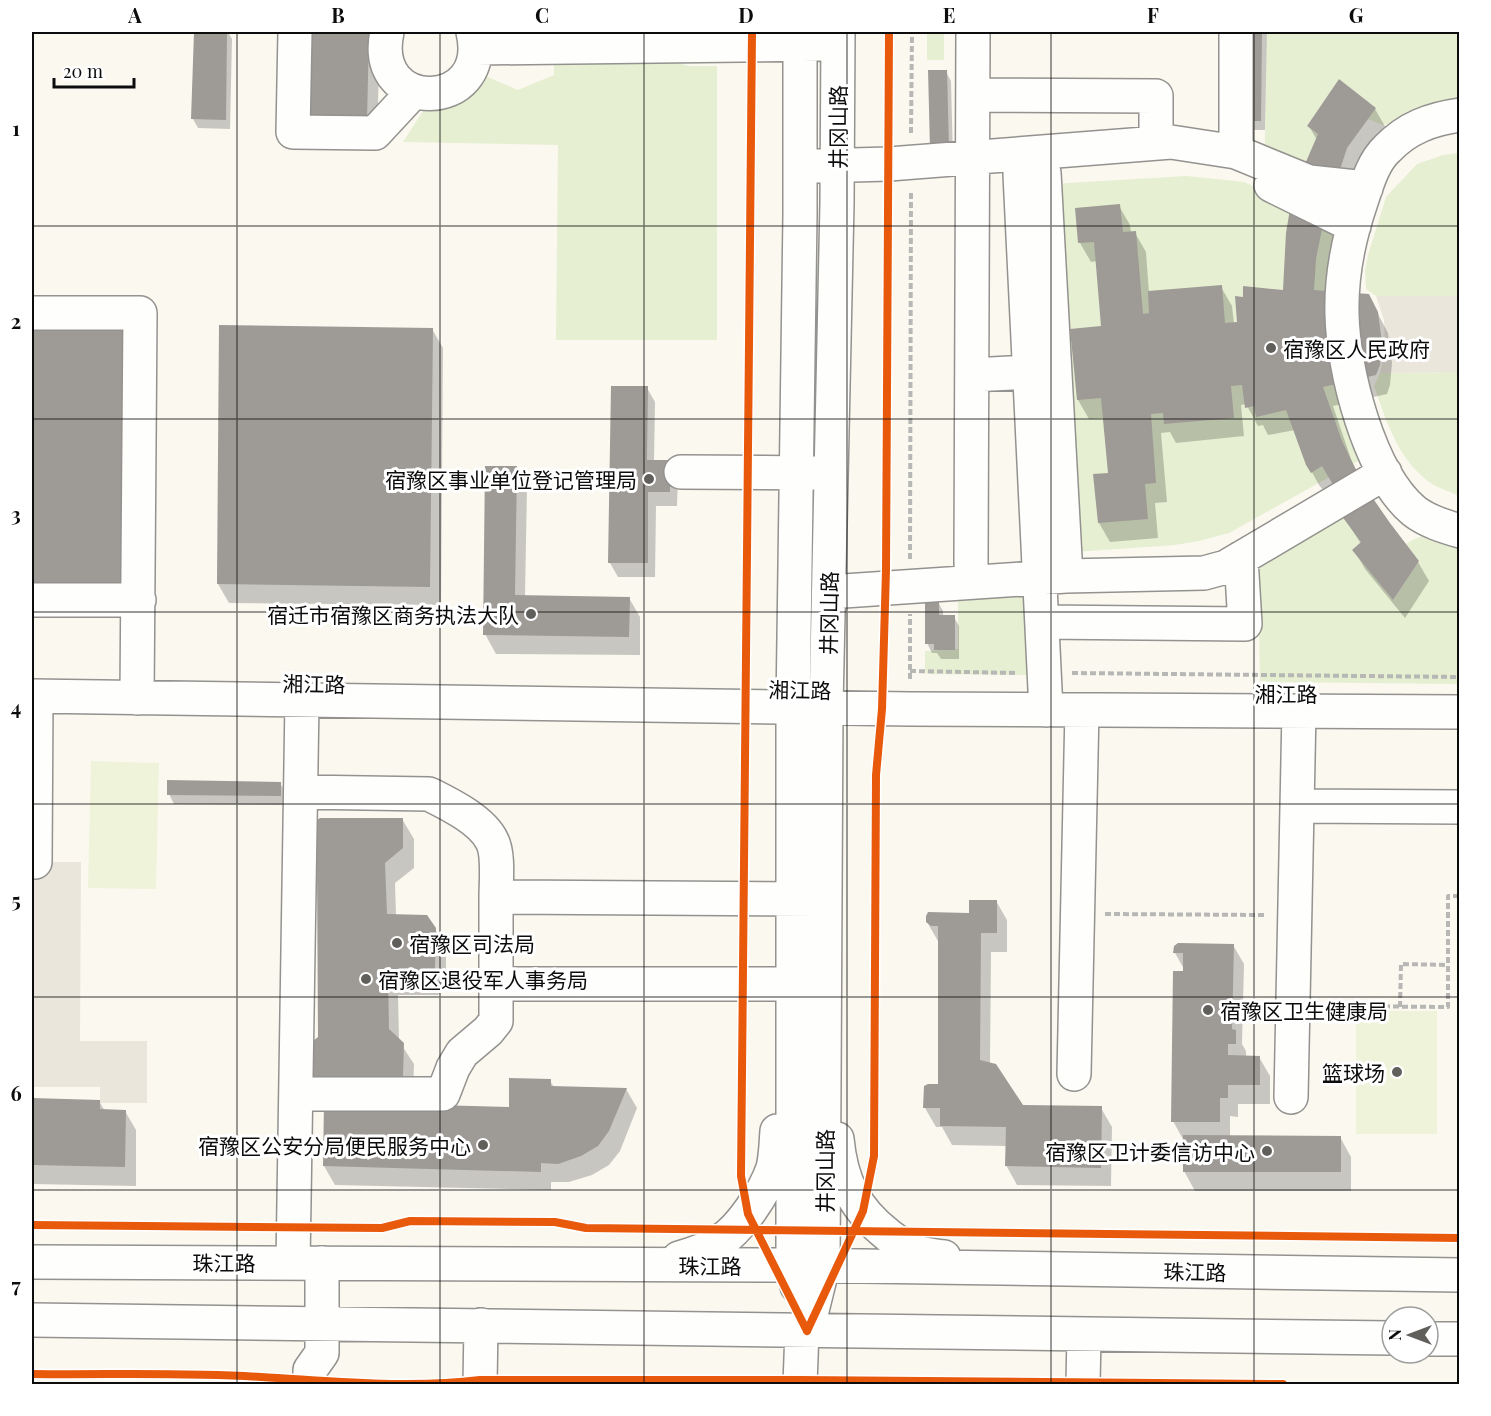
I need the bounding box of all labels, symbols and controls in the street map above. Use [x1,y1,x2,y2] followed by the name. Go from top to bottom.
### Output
[127,1,142,28] text: A
[331,1,345,28] text: B
[535,1,549,28] text: C
[738,1,754,28] text: D
[943,1,955,28] text: E
[1147,1,1159,28] text: F
[1349,1,1364,28] text: G
[54,51,134,89] scale bar
[63,59,103,83] text: 20 m
[823,85,851,169] street label: 井冈山路
[12,114,20,141] text: 1
[11,307,21,334] text: 2
[1283,334,1430,362] place label: 宿豫区人民政府
[1264,341,1278,355] marker: 宿豫区人民政府
[385,465,637,493] place label: 宿豫区事业单位登记管理局
[642,472,656,486] marker: 宿豫区事业单位登记管理局
[11,500,21,527] text: 3
[813,571,843,655] street label: 井冈山路
[267,600,519,628] place label: 宿迁市宿豫区商务执法大队
[524,607,538,621] marker: 宿迁市宿豫区商务执法大队
[282,668,346,698] street label: 湘江路
[768,674,832,704] street label: 湘江路
[1255,679,1318,707] street label: 湘江路
[11,693,21,720] text: 4
[11,886,21,913] text: 5
[409,929,535,957] place label: 宿豫区司法局
[390,936,404,950] marker: 宿豫区司法局
[378,965,588,993] place label: 宿豫区退役军人事务局
[359,972,373,986] marker: 宿豫区退役军人事务局
[1220,996,1388,1024] place label: 宿豫区卫生健康局
[1201,1003,1215,1017] marker: 宿豫区卫生健康局
[1322,1058,1385,1086] place label: 篮球场
[1390,1065,1404,1079] marker: 篮球场
[10,1079,22,1106] text: 6
[810,1129,838,1213] street label: 井冈山路
[198,1131,471,1159] place label: 宿豫区公安分局便民服务中心
[1045,1137,1255,1165] place label: 宿豫区卫计委信访中心
[476,1138,490,1152] marker: 宿豫区公安分局便民服务中心
[1260,1144,1274,1158] marker: 宿豫区卫计委信访中心
[193,1248,256,1276] street label: 珠江路
[679,1251,742,1279] street label: 珠江路
[1163,1256,1227,1286] street label: 珠江路
[11,1271,21,1298] text: 7
[1380,1305,1440,1365] north arrow
[1384,1329,1405,1341] text: N

